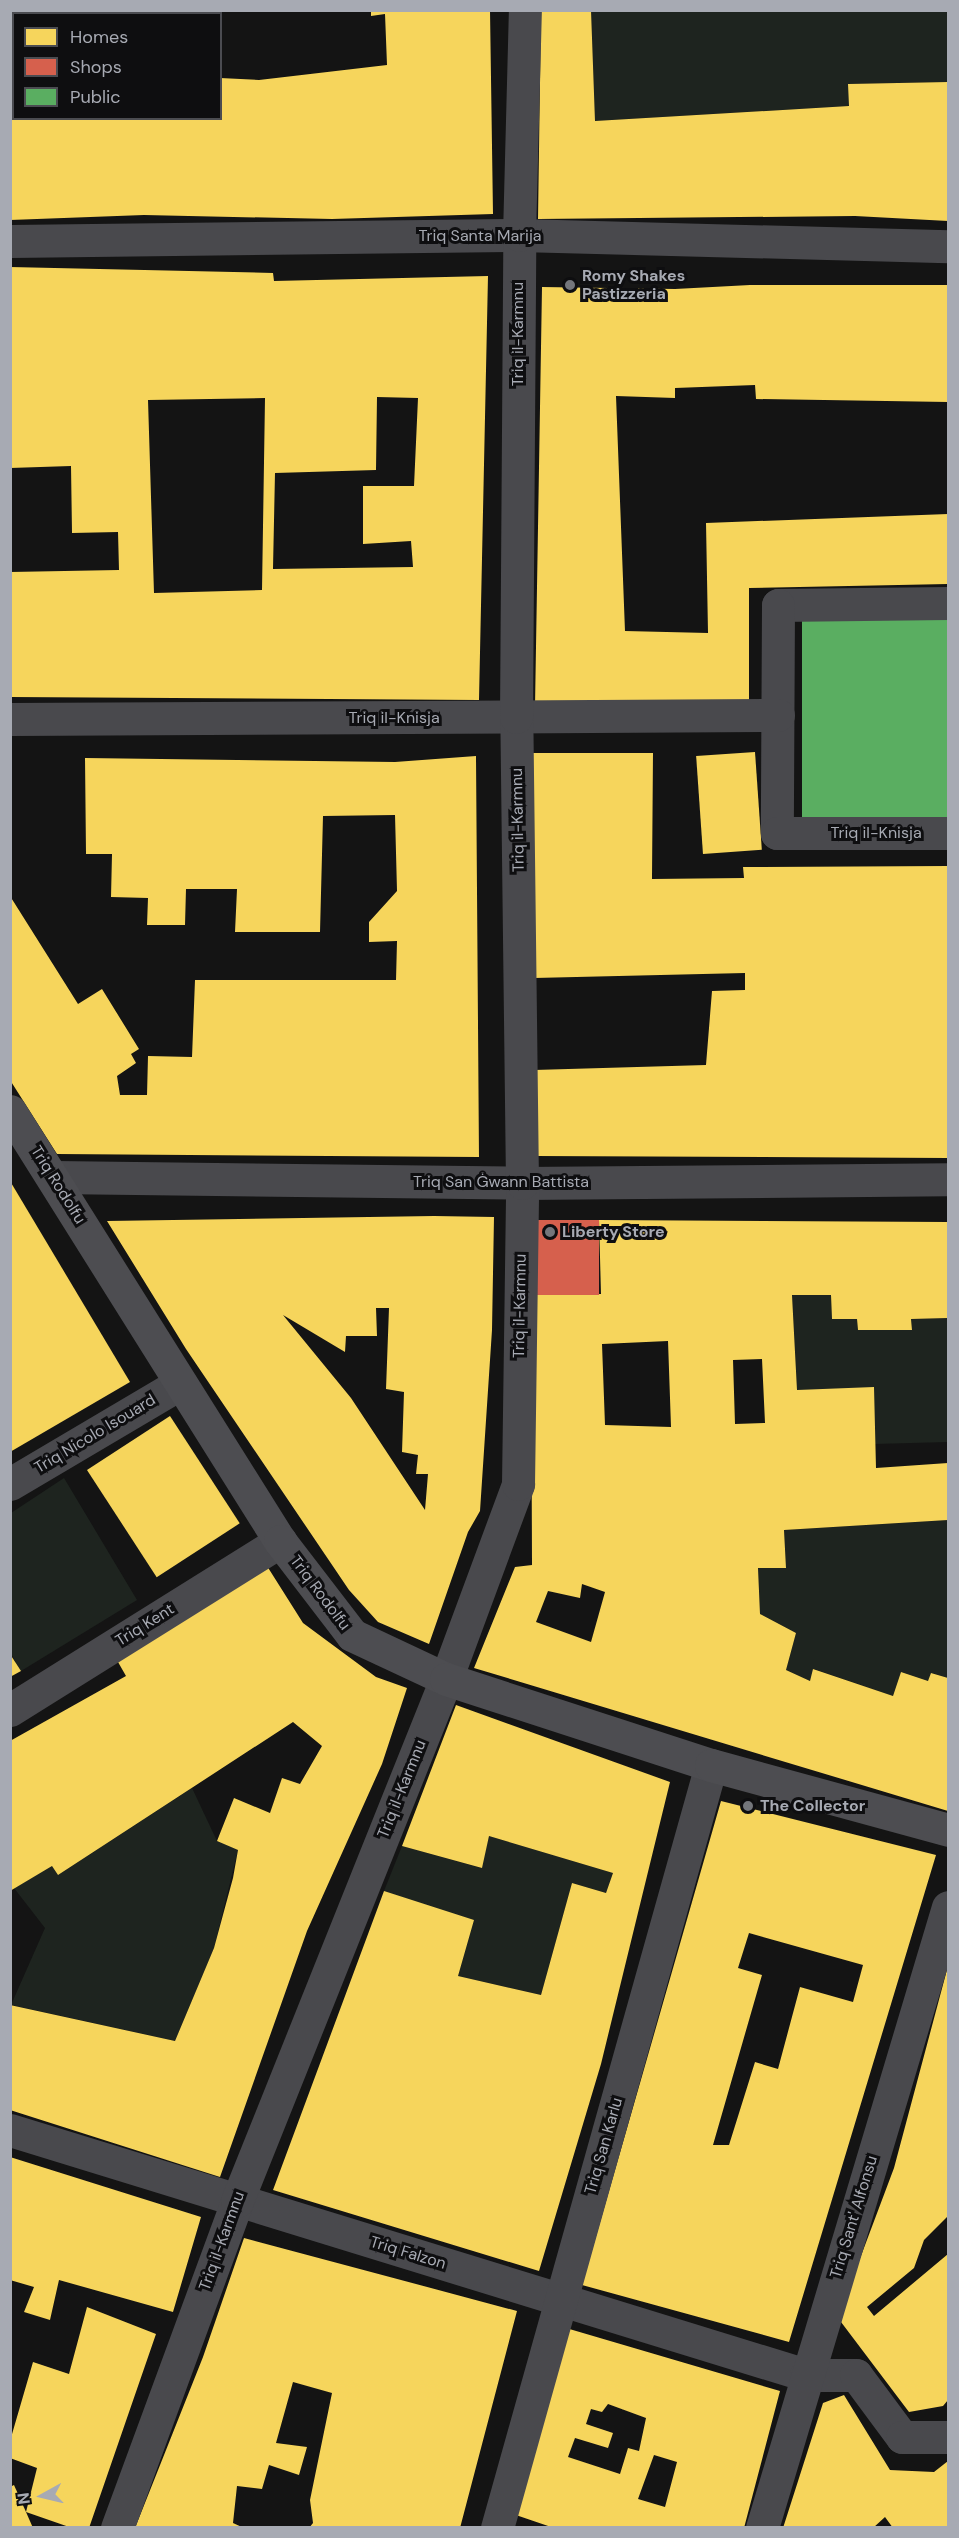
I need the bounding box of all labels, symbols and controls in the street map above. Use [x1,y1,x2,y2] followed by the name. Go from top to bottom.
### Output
[12,12,222,120] legend
[70,25,128,49] text: Homes
[70,55,122,79] text: Shops
[70,85,121,109] text: Public
[418,226,542,246] street label: Triq Santa Marija
[582,266,685,304] place label: Romy Shakes Pastizzeria
[563,278,577,292] marker: Romy Shakes Pastizzeria
[508,282,528,386] street label: Triq il-Karmnu
[348,708,440,728] street label: Triq il-Knisja
[507,768,529,872] street label: Triq il-Karmnu
[830,823,922,843] street label: Triq il-Knisja
[26,1142,90,1228] street label: Triq Rodolfu
[413,1172,589,1192] street label: Triq San Ġwann Battista
[562,1222,665,1242] place label: Liberty Store
[543,1225,557,1239] marker: Liberty Store
[509,1254,531,1358] street label: Triq il-Karmnu
[31,1390,159,1478] street label: Triq Nicolo Isouard
[286,1552,354,1634] street label: Triq Rodolfu
[112,1600,178,1650] street label: Triq Kent
[374,1737,430,1841] street label: Triq il-Karmnu
[760,1796,865,1816] place label: The Collector
[741,1799,755,1813] marker: The Collector
[581,2095,627,2197] street label: Triq San Karlu
[826,2153,882,2281] street label: Triq Sant' Alfonsu
[195,2189,249,2293] street label: Triq il-Karmnu
[368,2232,448,2274] street label: Triq Falzon
[12,2466,72,2526] north arrow
[12,2491,35,2506] text: N

